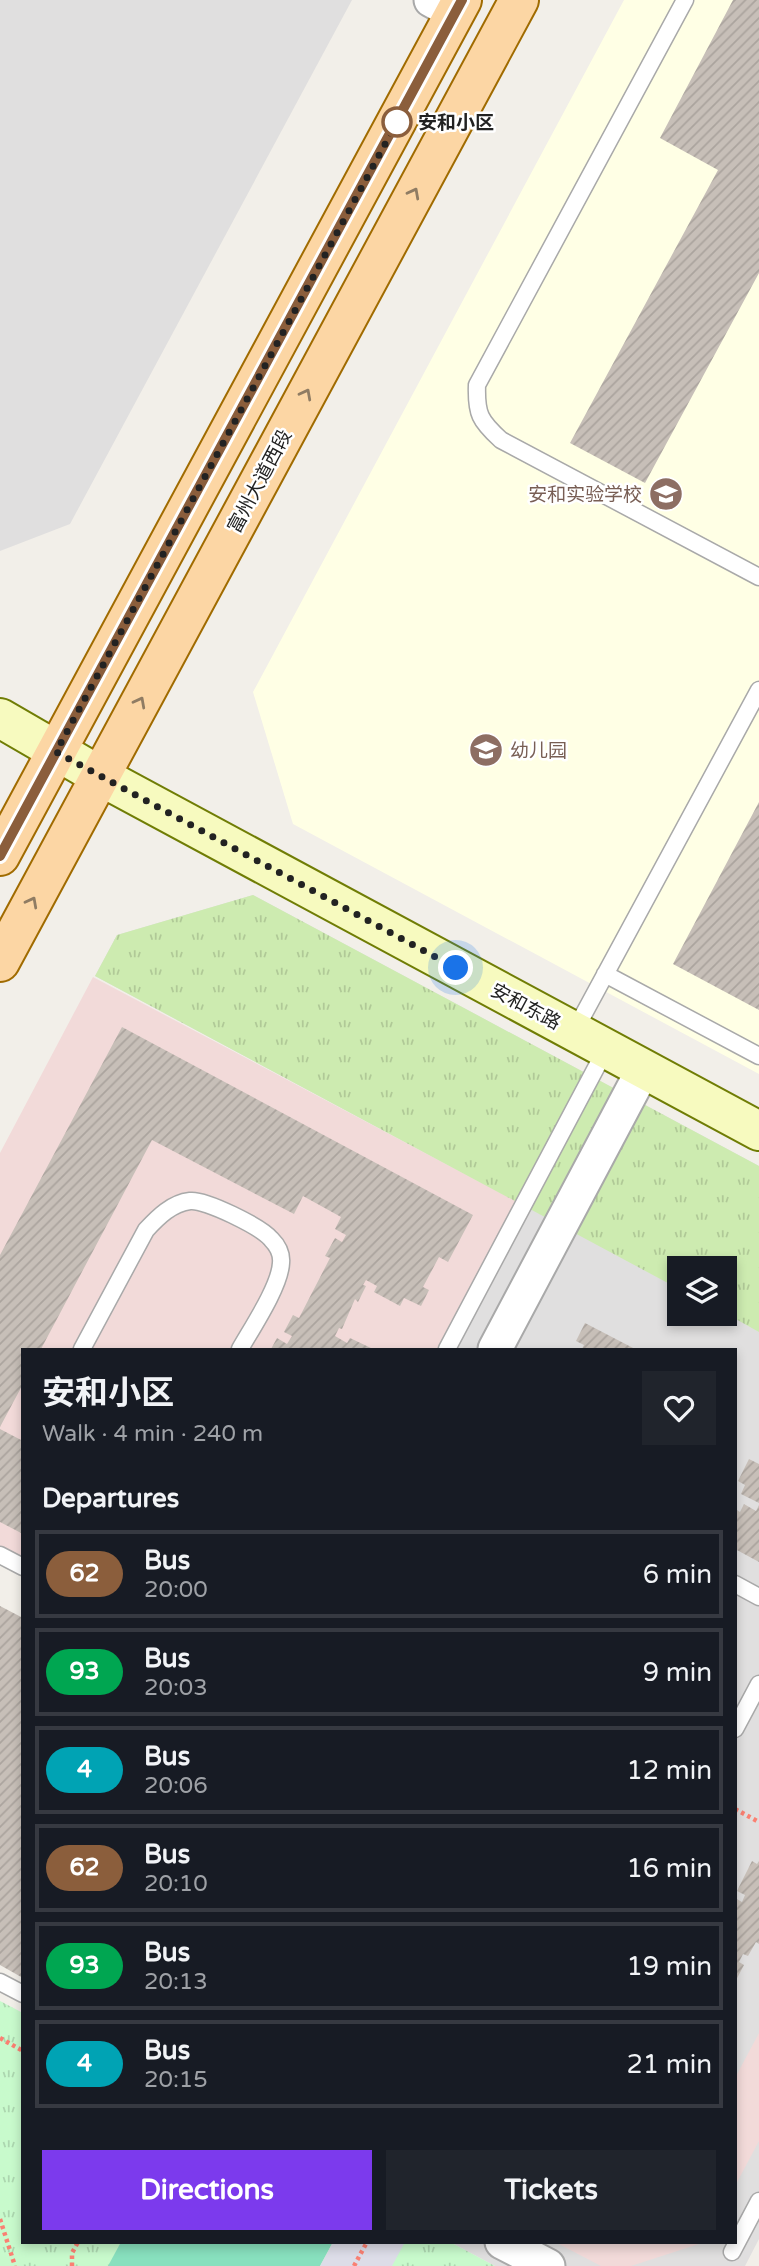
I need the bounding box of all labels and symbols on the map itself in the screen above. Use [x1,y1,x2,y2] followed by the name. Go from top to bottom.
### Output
[382,107,412,137] marker: 安和小区
[418,112,494,134] place label: 安和小区
[406,188,420,200] one-way arrow
[298,388,312,401] one-way arrow
[223,426,296,537] street label: 富州大道西段
[647,475,685,513] school or university icon: 安和实验学校
[528,484,642,506] place label: 安和实验学校
[132,696,146,709] one-way arrow
[467,731,505,769] school or university icon: 幼儿园
[510,740,567,762] place label: 幼儿园
[24,897,38,909] one-way arrow
[438,950,473,985] your location
[487,979,564,1034] street label: 安和东路

